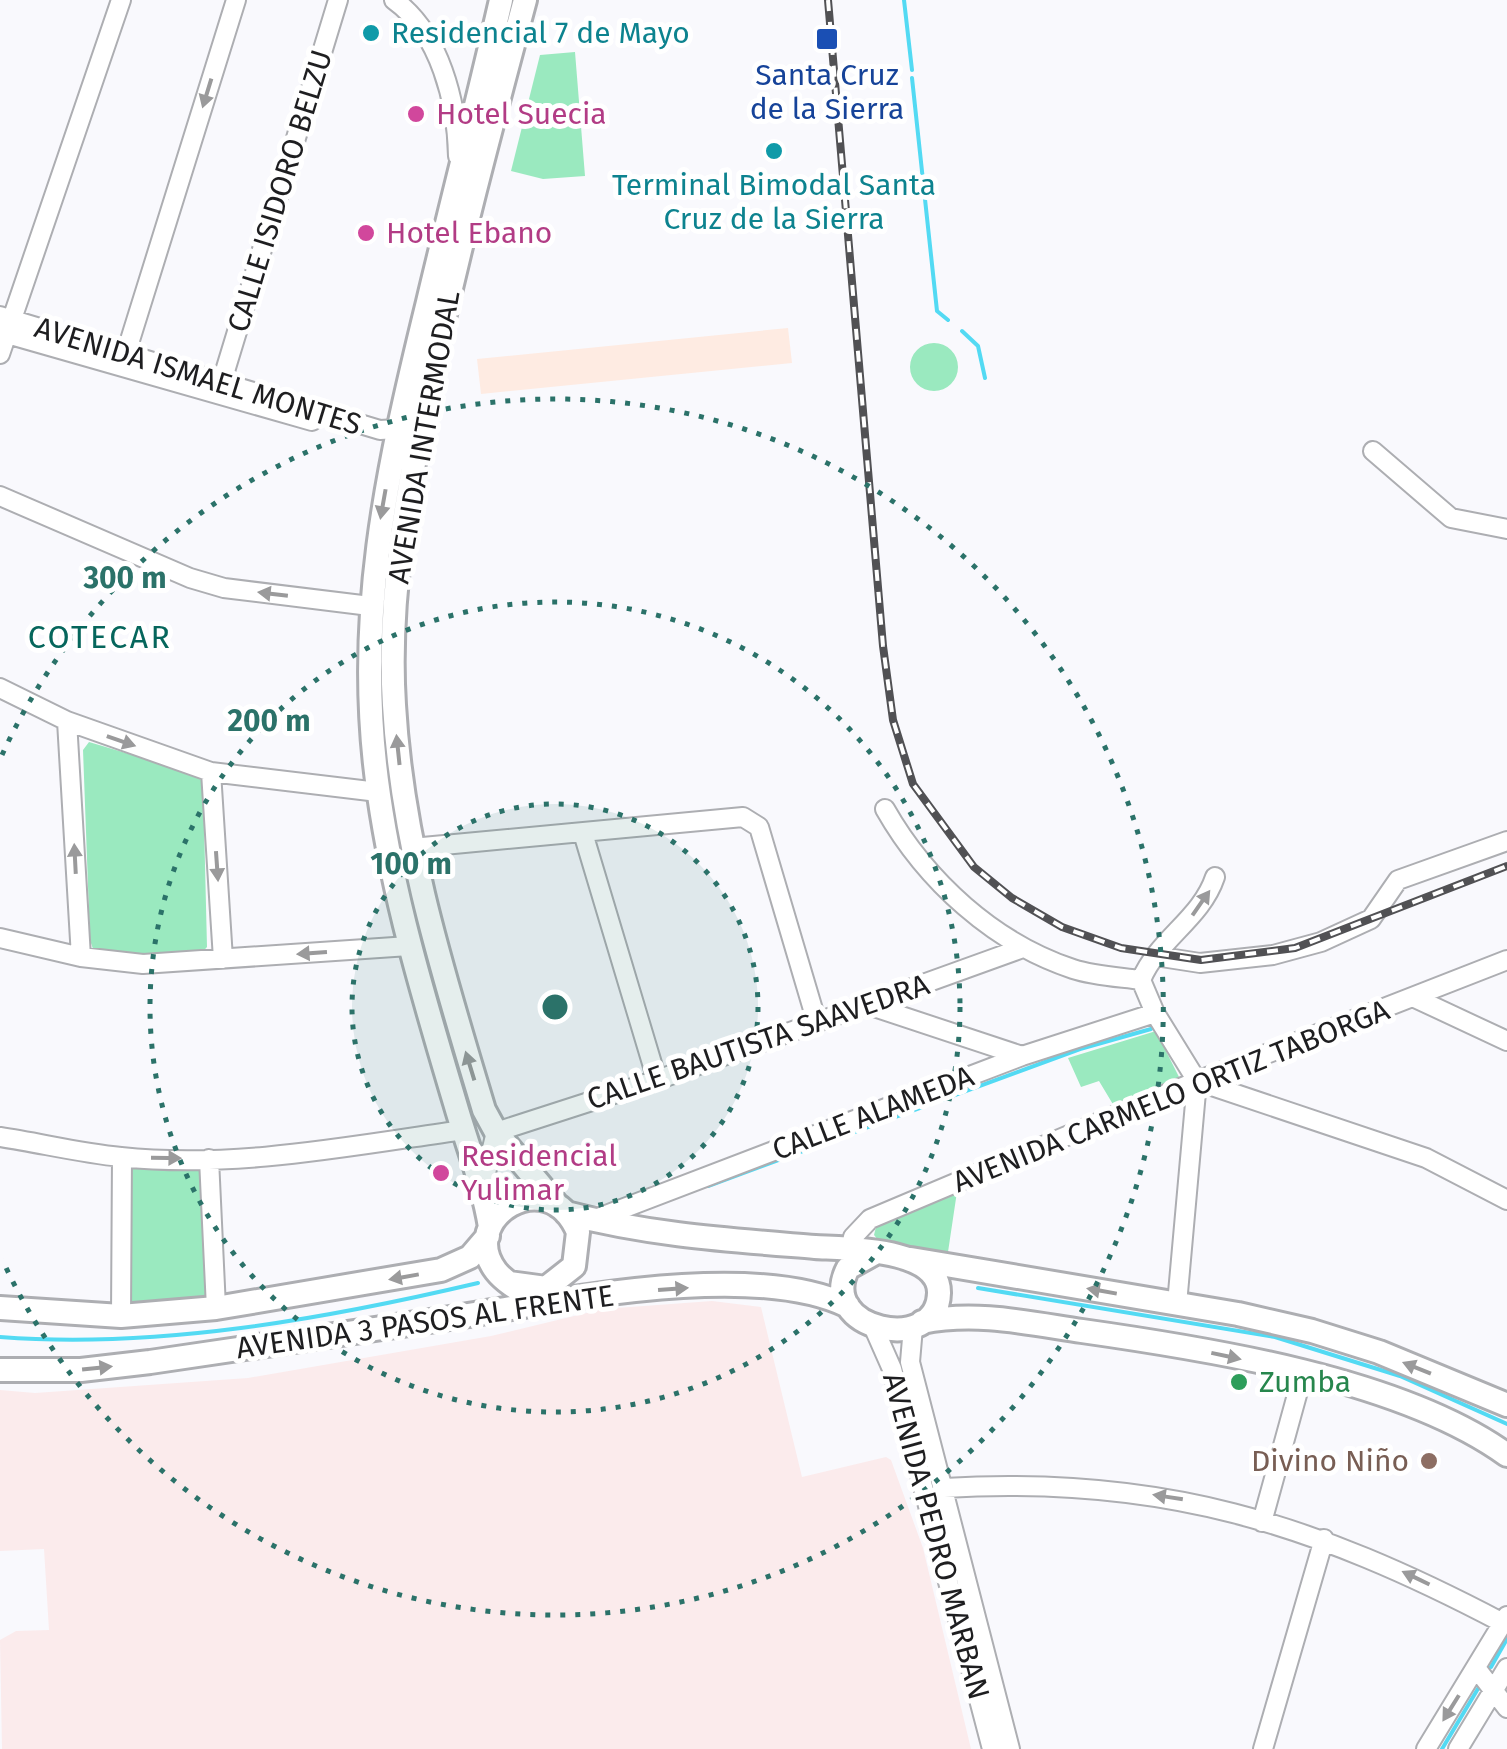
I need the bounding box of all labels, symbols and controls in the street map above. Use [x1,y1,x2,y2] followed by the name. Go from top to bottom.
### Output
[391,15,690,51] place label: Residencial 7 de Mayo
[360,22,382,44] marker: Residencial 7 de Mayo
[814,26,840,52] marker: Santa Cruz de la Sierra
[220,46,340,336] street label: CALLE ISIDORO BELZU
[750,57,904,127] place label: Santa Cruz de la Sierra
[198,78,213,108] one-way arrow
[436,96,607,132] place label: Hotel Suecia
[405,103,427,125] marker: Hotel Suecia
[763,140,785,162] marker: Terminal Bimodal Santa Cruz de la Sierra
[612,167,936,237] place label: Terminal Bimodal Santa Cruz de la Sierra
[386,215,552,251] place label: Hotel Ebano
[355,222,377,244] marker: Hotel Ebano
[380,288,468,586] street label: AVENIDA INTERMODAL
[31,309,365,443] street label: AVENIDA ISMAEL MONTES
[374,488,390,519] one-way arrow
[82,560,167,596] text: 300 m
[257,586,288,602] one-way arrow
[28,618,172,656] district label: COTECAR
[227,703,311,739] text: 200 m
[107,734,137,749] one-way arrow
[390,734,406,766] one-way arrow
[67,843,83,875] one-way arrow
[370,846,452,882] text: 100 m
[209,850,225,882] one-way arrow
[1191,890,1211,917] one-way arrow
[295,945,327,961] one-way arrow
[582,966,935,1118] street label: CALLE BAUTISTA SAAVEDRA
[537,989,573,1025] centre of rings
[948,991,1395,1200] street label: AVENIDA CARMELO ORTIZ TABORGA
[462,1051,477,1081] one-way arrow
[767,1058,980,1168] street label: CALLE ALAMEDA
[461,1138,617,1208] place label: Residencial Yulimar
[150,1151,182,1167] one-way arrow
[430,1162,452,1184] marker: Residencial Yulimar
[388,1270,419,1285] one-way arrow
[234,1278,616,1366] street label: AVENIDA 3 PASOS AL FRENTE
[658,1280,690,1296] one-way arrow
[1086,1283,1117,1298] one-way arrow
[1211,1348,1242,1364] one-way arrow
[1402,1359,1432,1375] one-way arrow
[82,1360,114,1376] one-way arrow
[1259,1364,1351,1400] place label: Zumba
[875,1369,997,1703] street label: AVENIDA PEDRO MARBAN
[1228,1371,1250,1393] marker: Zumba
[1251,1443,1409,1479] place label: Divino Niño
[1418,1450,1440,1472] marker: Divino Niño
[1152,1489,1183,1505] one-way arrow
[1401,1570,1430,1587] one-way arrow
[1442,1695,1461,1722] one-way arrow

